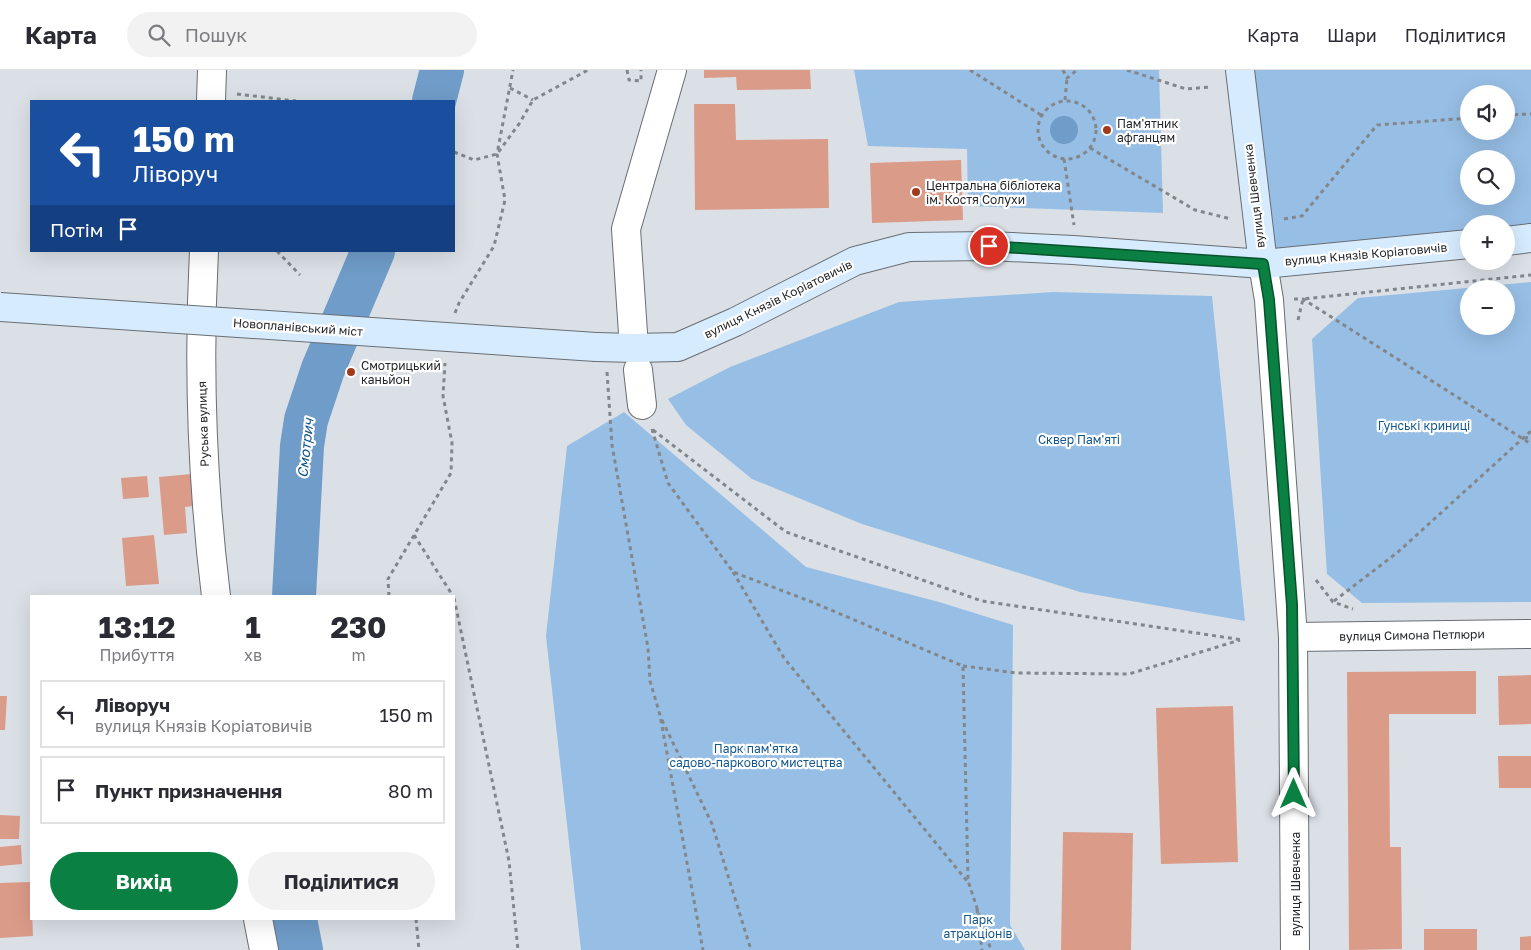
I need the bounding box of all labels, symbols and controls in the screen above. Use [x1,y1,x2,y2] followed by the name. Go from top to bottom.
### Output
[127,12,477,57] search box
[25,20,97,49] text: Карта
[145,21,173,49] icon: search
[185,23,247,46] text: Пошук
[1247,24,1299,46] text: Карта
[1327,24,1377,46] text: Шари
[1405,24,1506,46] text: Поділитися
[1460,85,1515,335] map controls
[1460,85,1515,140] button: sound
[1117,116,1178,145] place label: Пам'ятник афганцям
[133,118,235,160] text: 150 m
[50,120,115,185] icon: left
[1101,124,1113,136] marker: Пам'ятник афганцям
[1240,143,1268,249] street label: вулиця Шевченка
[1460,150,1515,205] button: search
[133,160,218,187] text: Ліворуч
[926,178,1061,207] place label: Центральна бібліотека ім. Костя Солухи
[910,186,922,198] marker: Центральна бібліотека ім. Костя Солухи
[114,215,142,243] icon: arrive
[1460,215,1515,270] button: +
[50,218,104,241] text: Потім
[968,225,1010,267] pin
[975,232,1003,260] icon: arrive
[1284,239,1448,269] street label: вулиця Князів Коріатовичів
[701,256,855,341] street label: вулиця Князів Коріатовичів
[1460,280,1515,335] button: −
[232,315,364,339] street label: Новопланівський міст
[361,358,441,387] place label: Смотрицький каньйон
[345,366,357,378] marker: Смотрицький каньйон
[194,381,212,467] street label: Руська вулиця
[293,416,317,479] water label: Смотрич
[1378,418,1470,433] park label: Гунські криниці
[1038,432,1120,447] park label: Сквер Пам'яті
[98,609,176,645] text: 13:12
[245,609,261,645] text: 1
[330,609,387,645] text: 230
[1339,626,1485,644] street label: вулиця Симона Петлюри
[99,645,175,665] text: Прибуття
[244,645,262,665] text: хв
[351,645,366,665] text: m
[95,693,170,716] text: Ліворуч
[52,700,80,728] icon: left
[379,703,433,726] text: 150 m
[95,716,312,736] text: вулиця Князів Коріатовичів
[669,741,843,770] park label: Парк пам'ятка садово-паркового мистецтва
[1267,767,1319,819] position arrow
[52,776,80,804] icon: arrive
[95,779,282,802] text: Пункт призначення
[388,779,433,802] text: 80 m
[1288,832,1303,936] street label: вулиця Шевченка
[50,852,238,910] button: Вихід
[248,852,435,910] button: Поділитися
[944,912,1013,941] park label: Парк атракціонів

